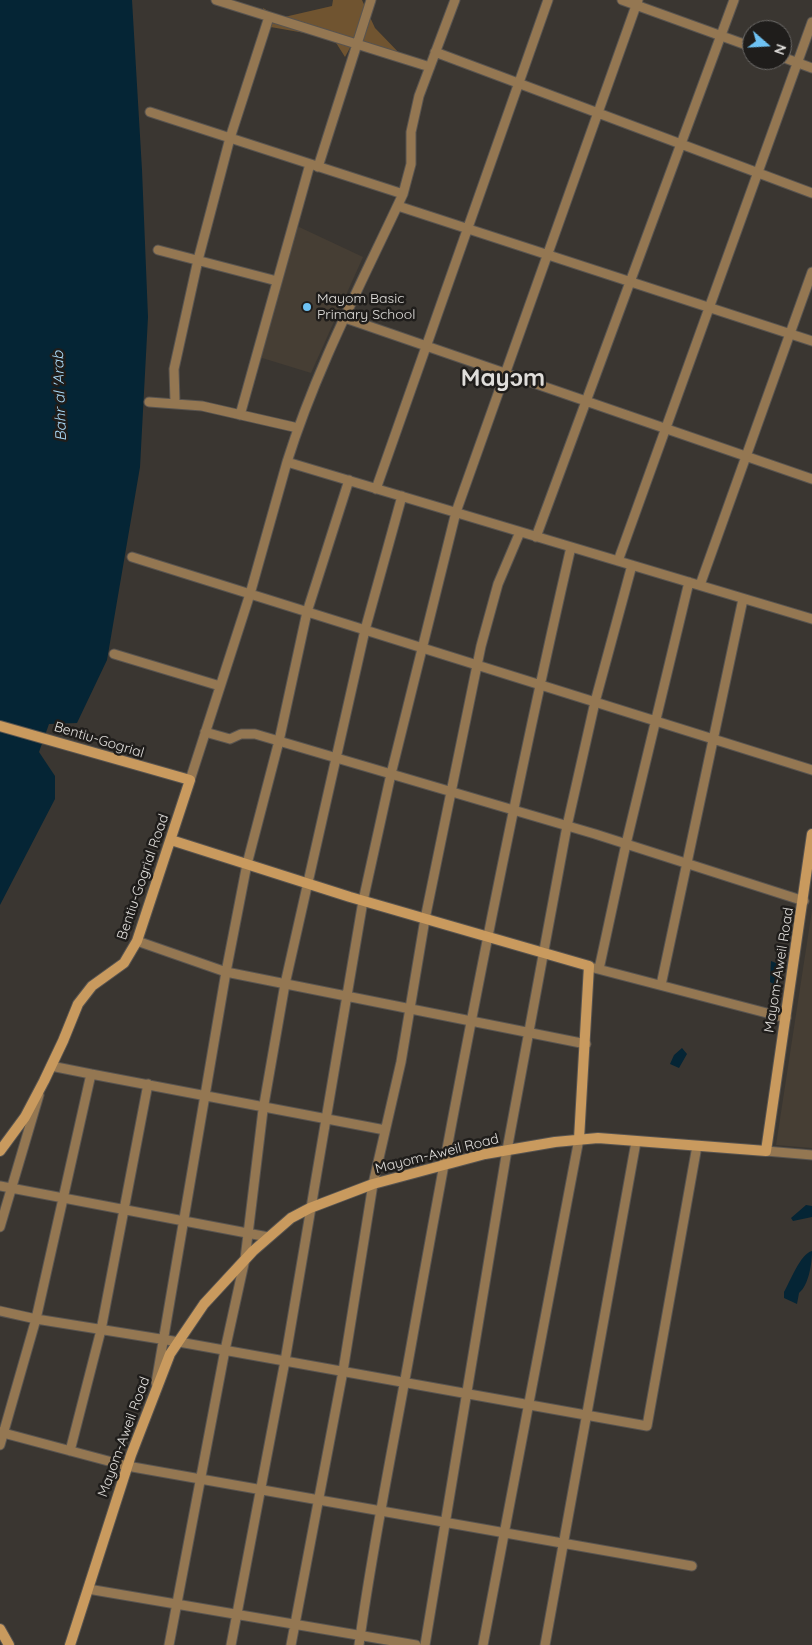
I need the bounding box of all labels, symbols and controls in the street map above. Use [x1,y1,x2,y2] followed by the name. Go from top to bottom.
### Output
[742,20,792,70] north arrow
[770,42,790,57] text: N
[317,291,415,324] place label: Mayom Basic Primary School
[301,301,313,313] marker: Mayom Basic Primary School
[49,351,71,441] water label: Bahr al 'Arab
[461,365,545,393] district label: Mayɔm
[52,718,146,762] street label: Bentiu-Gogrial
[114,812,172,942] street label: Bentiu-Gogrial Road
[761,906,797,1034] street label: Mayom-Aweil Road
[373,1131,501,1177] street label: Mayom-Aweil Road
[94,1375,154,1499] street label: Mayom-Aweil Road

